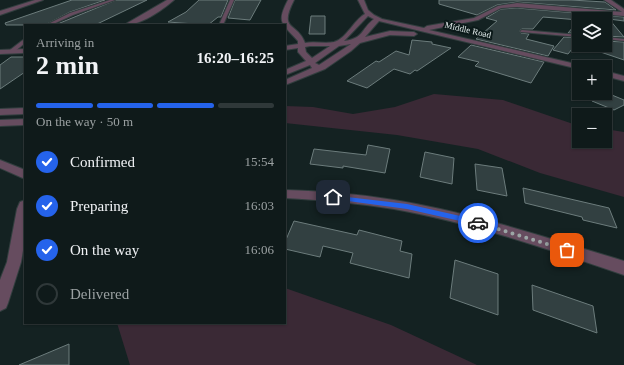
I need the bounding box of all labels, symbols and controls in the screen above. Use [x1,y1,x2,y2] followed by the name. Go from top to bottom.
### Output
[572,12,612,148] map controls
[572,12,612,52] button: layers
[444,20,493,40] street label: Middle Road
[36,35,94,50] text: Arriving in
[197,50,274,66] text: 16:20–16:25
[36,51,99,80] text: 2 min
[572,60,612,100] button: +
[572,108,612,148] button: −
[36,114,133,129] text: On the way · 50 m
[36,151,58,173] icon: check
[70,154,135,170] text: Confirmed
[244,154,274,169] text: 15:54
[316,180,350,214] pin
[322,186,344,208] icon: home
[36,195,58,217] icon: check
[70,198,128,214] text: Preparing
[244,198,274,213] text: 16:03
[458,203,498,243] courier
[467,212,489,234] icon: car
[550,233,584,267] pin
[36,239,58,261] icon: check
[556,239,578,261] icon: bag
[70,242,139,258] text: On the way
[244,242,274,257] text: 16:06
[70,286,129,302] text: Delivered

